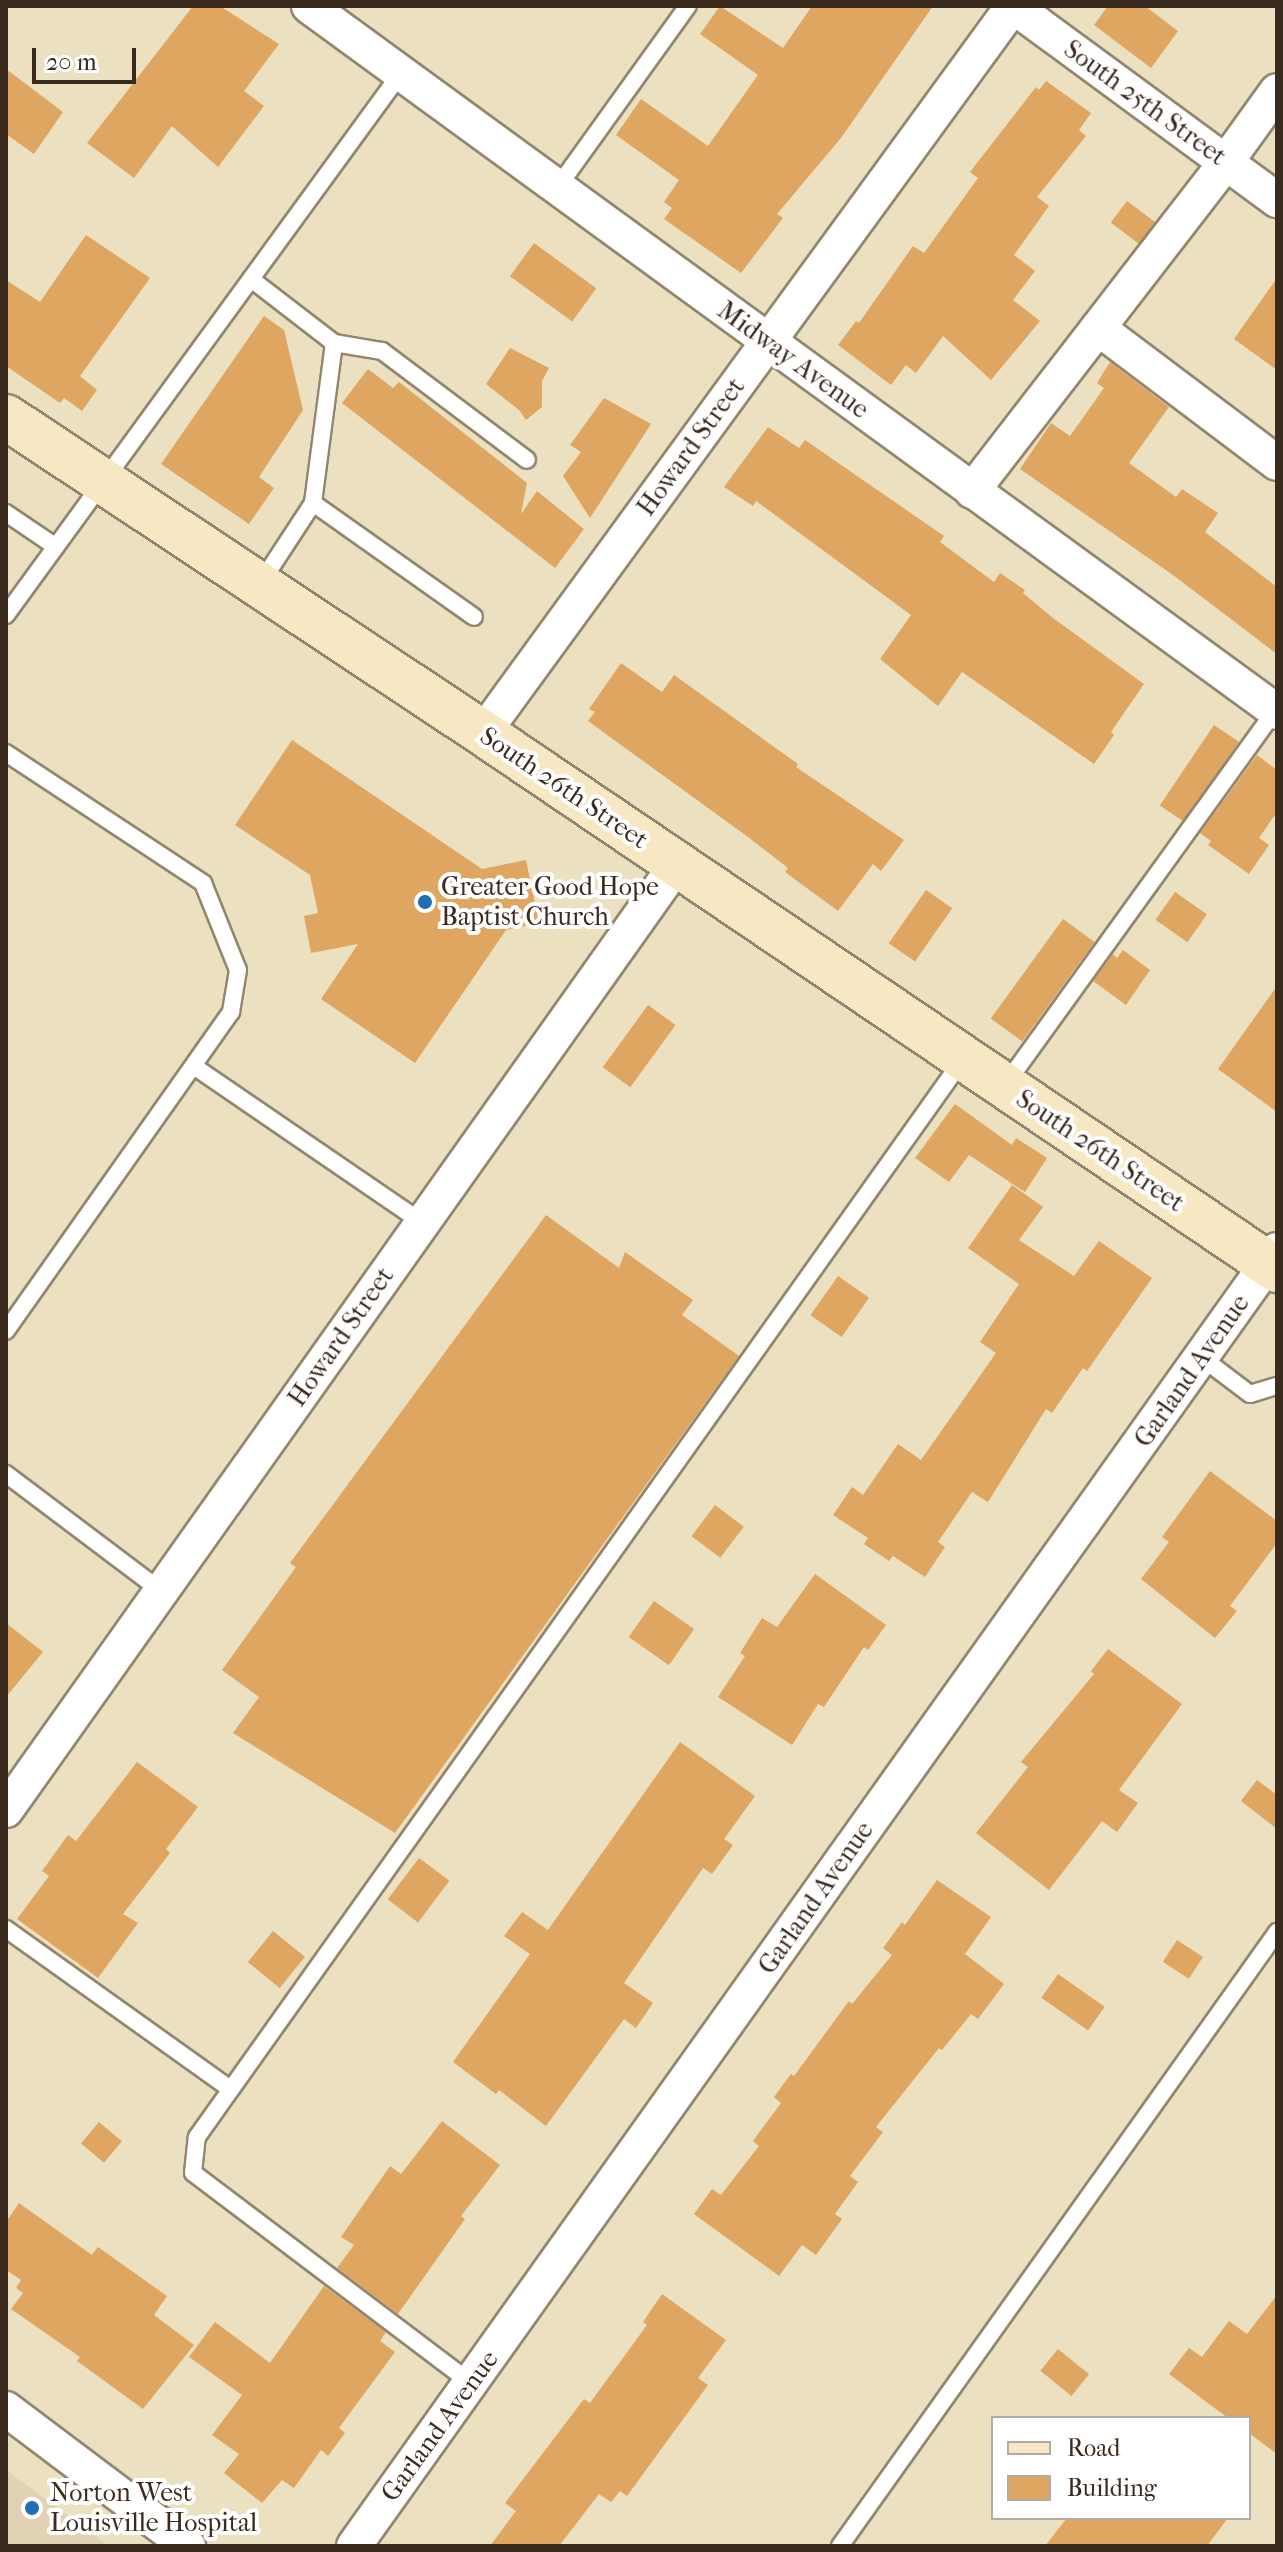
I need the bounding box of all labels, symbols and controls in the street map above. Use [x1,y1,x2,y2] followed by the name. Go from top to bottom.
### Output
[36,32,140,82] scale bar
[1058,34,1232,172] street label: South 25th Street
[46,48,97,76] text: 20 m
[711,295,875,425] street label: Midway Avenue
[630,372,752,522] street label: Howard Street
[474,720,654,856] street label: South 26th Street
[441,871,659,932] place label: Greater Good Hope Baptist Church
[416,893,434,911] marker: Greater Good Hope Baptist Church
[1010,1083,1190,1219] street label: South 26th Street
[281,1261,401,1413] street label: Howard Street
[1128,1289,1256,1453] street label: Garland Avenue
[752,1816,880,1980] street label: Garland Avenue
[375,2344,505,2508] street label: Garland Avenue
[991,2416,1251,2520] legend
[1067,2434,1120,2462] text: Road
[1067,2474,1157,2502] text: Building
[50,2477,257,2538] place label: Norton West Louisville Hospital
[21,2497,43,2519] marker: Norton West Louisville Hospital

